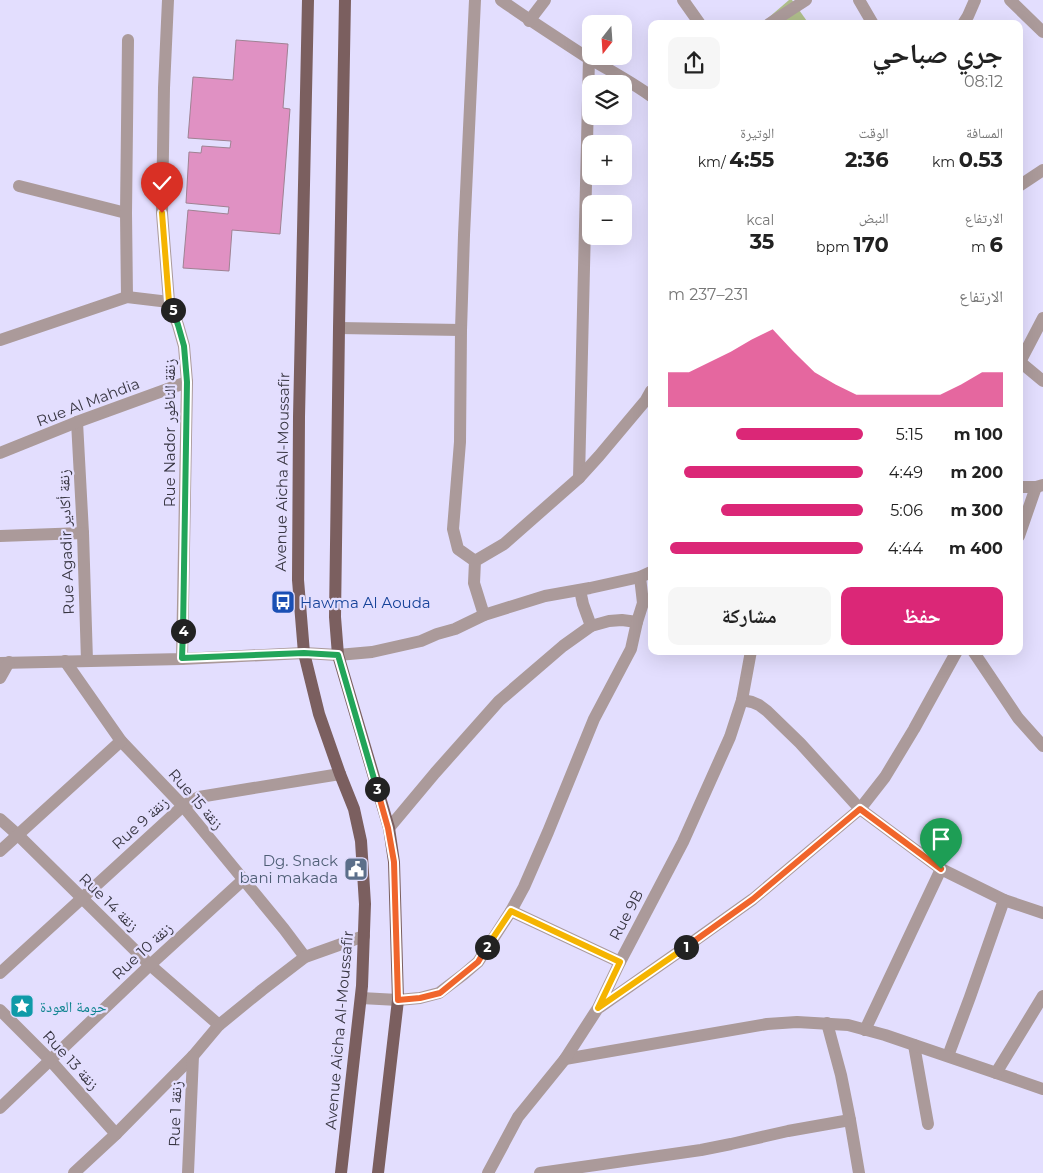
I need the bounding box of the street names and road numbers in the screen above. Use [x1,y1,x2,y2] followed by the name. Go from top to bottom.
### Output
[160,359,179,507] street label: Rue Nador زنقة الناظور
[271,372,293,572] street label: Avenue Aicha Al-Moussafir
[34,374,142,430] street label: Rue Al Mahdia
[54,469,78,615] street label: Rue Agadir زنقة أكادير
[164,765,228,833] street label: Rue 15 زنقة
[108,793,172,853] street label: Rue 9 زنقة
[75,869,143,935] street label: Rue 14 زنقة
[605,887,647,943] street label: Rue 9B
[108,918,176,984] street label: Rue 10 زنقة
[321,930,357,1130] street label: Avenue Aicha Al-Moussafir
[39,1026,103,1094] street label: Rue 13 زنقة
[164,1081,186,1147] street label: Rue 1 زنقة

